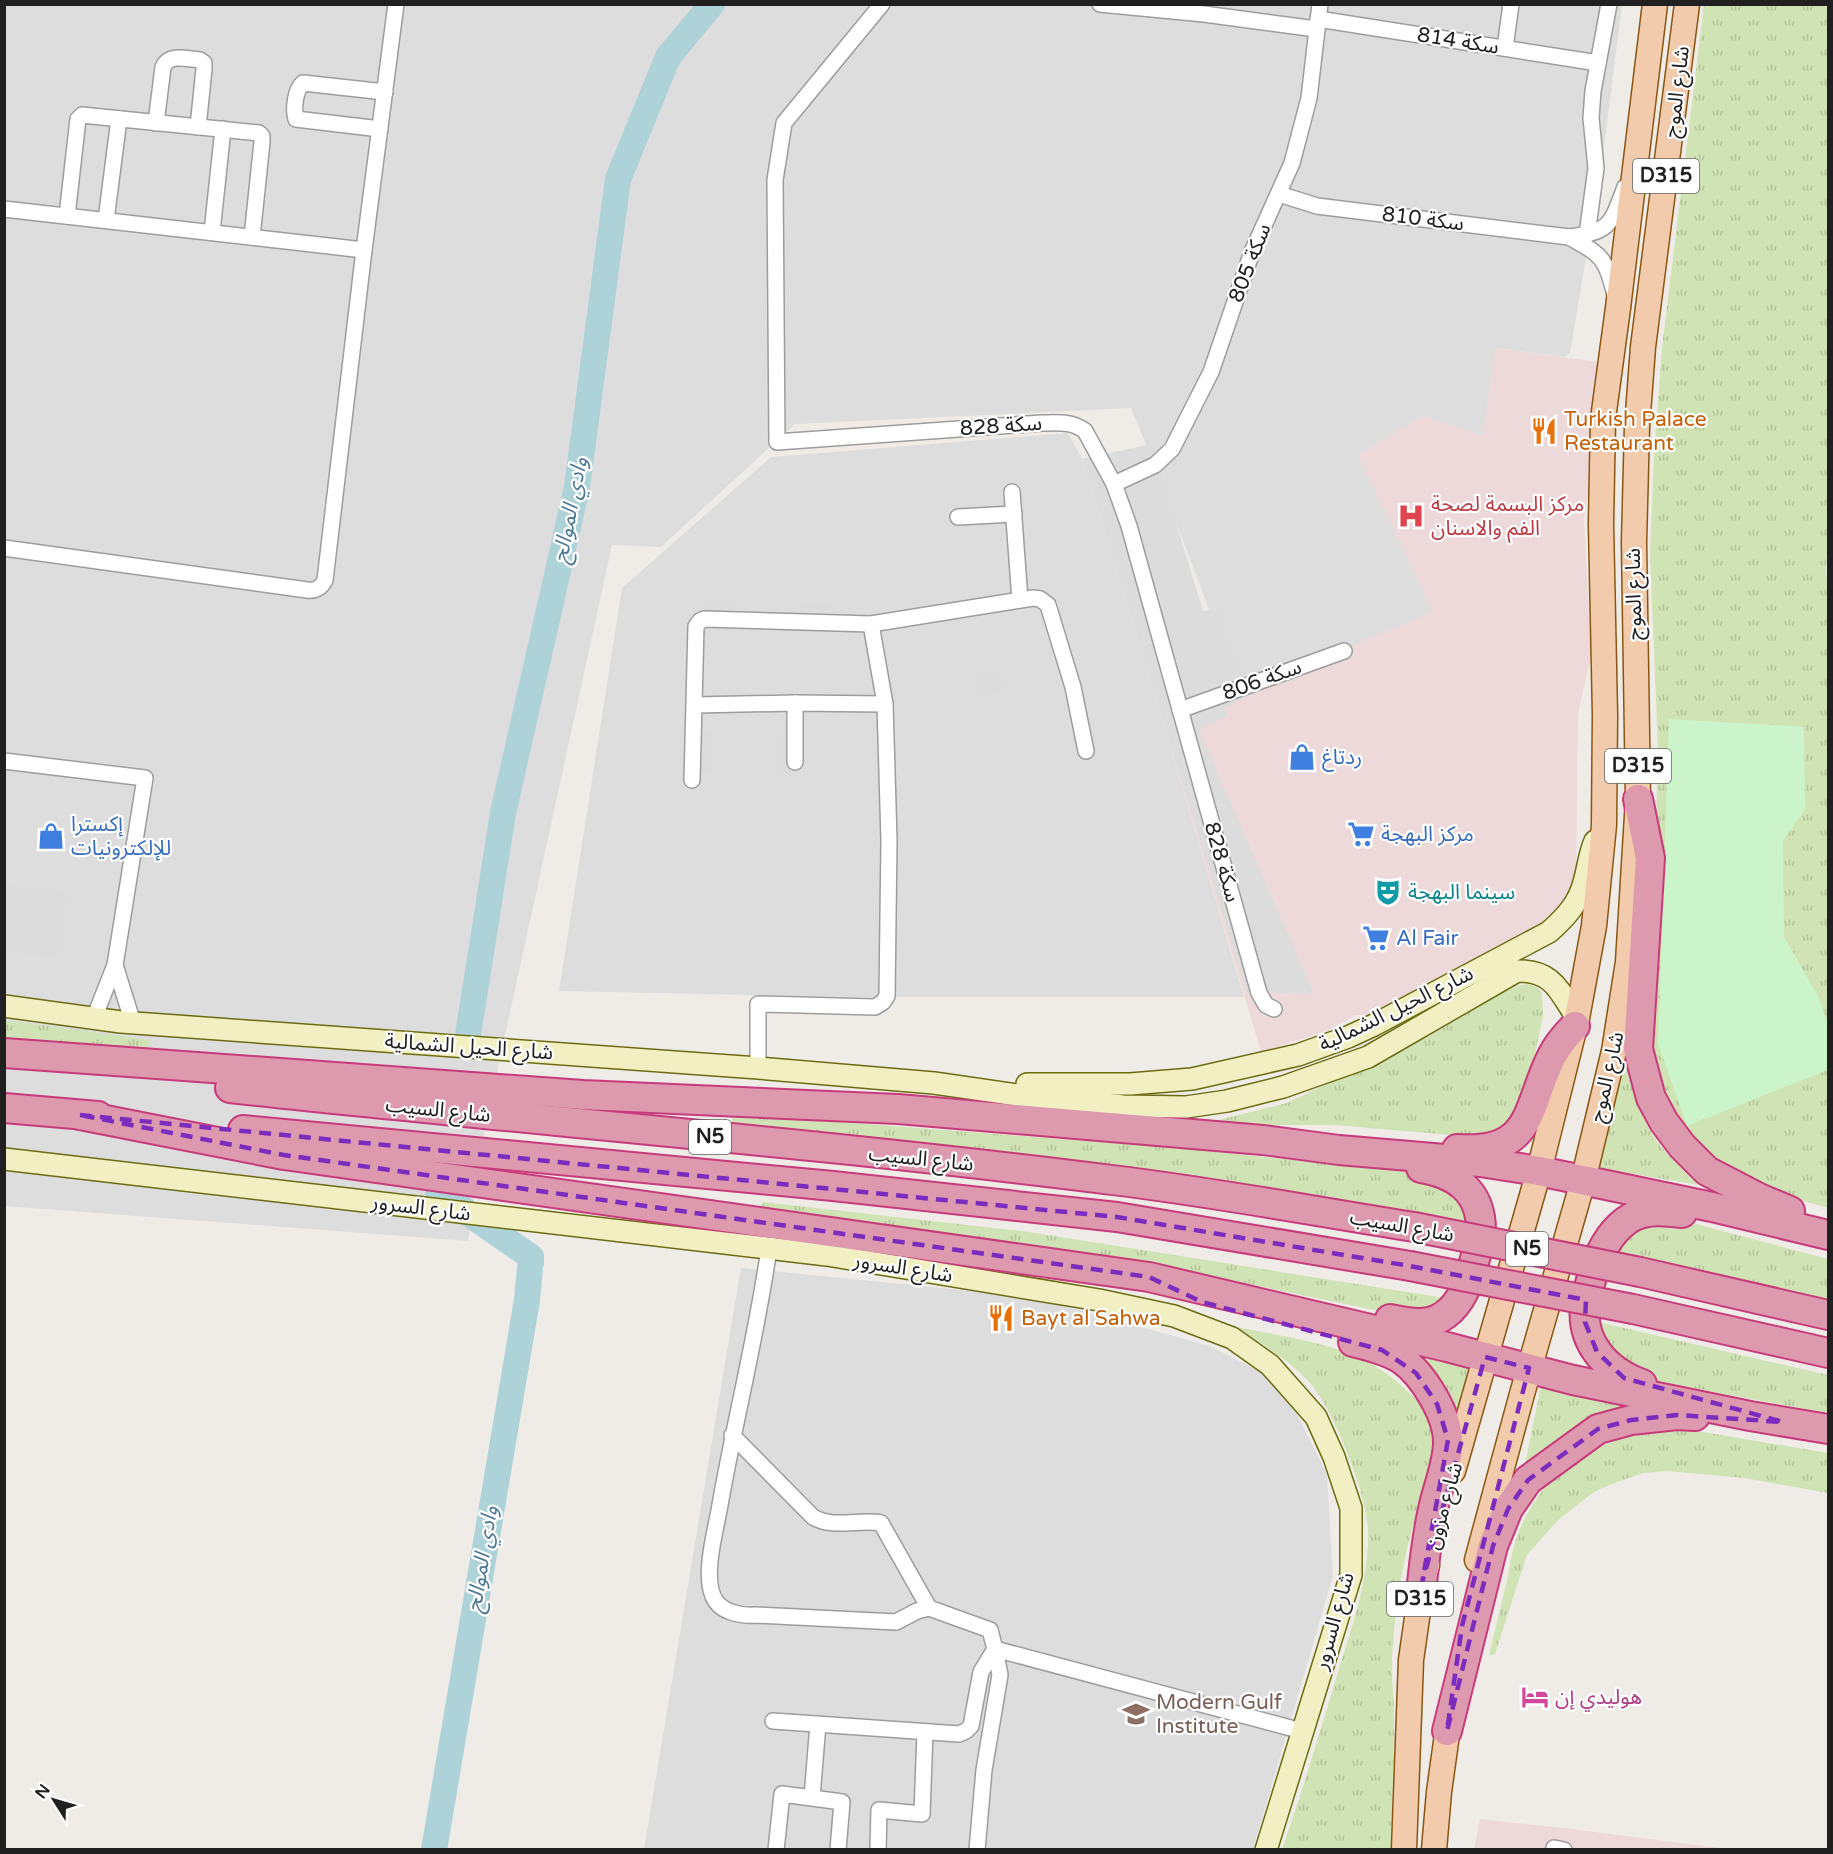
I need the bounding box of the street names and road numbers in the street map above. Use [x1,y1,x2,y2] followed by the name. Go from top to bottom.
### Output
[1415,22,1501,60] street label: سكة 814
[1659,45,1697,140] street label: شارع الموج
[1633,159,1699,193] road number: D315
[1381,202,1465,236] street label: سكة 810
[1224,220,1276,306] street label: سكة 805
[959,411,1043,441] street label: سكة 828
[1621,548,1649,640] street label: شارع الموج
[1219,654,1305,706] street label: سكة 806
[1605,749,1671,783] road number: D315
[1199,819,1245,905] street label: سكة 828
[1315,961,1478,1059] street label: شارع الحيل الشمالية
[384,1029,554,1067] street label: شارع الحيل الشمالية
[1584,1029,1632,1125] street label: شارع الموج
[384,1092,492,1130] street label: شارع السيب
[689,1120,731,1154] road number: N5
[867,1141,975,1179] street label: شارع السيب
[369,1189,472,1228] street label: شارع السرور
[1348,1205,1456,1249] street label: شارع السيب
[1506,1232,1548,1266] road number: N5
[850,1248,954,1290] street label: شارع السرور
[1420,1460,1470,1553] street label: شارع مزون
[1308,1569,1362,1674] street label: شارع السرور
[1387,1582,1453,1616] road number: D315

